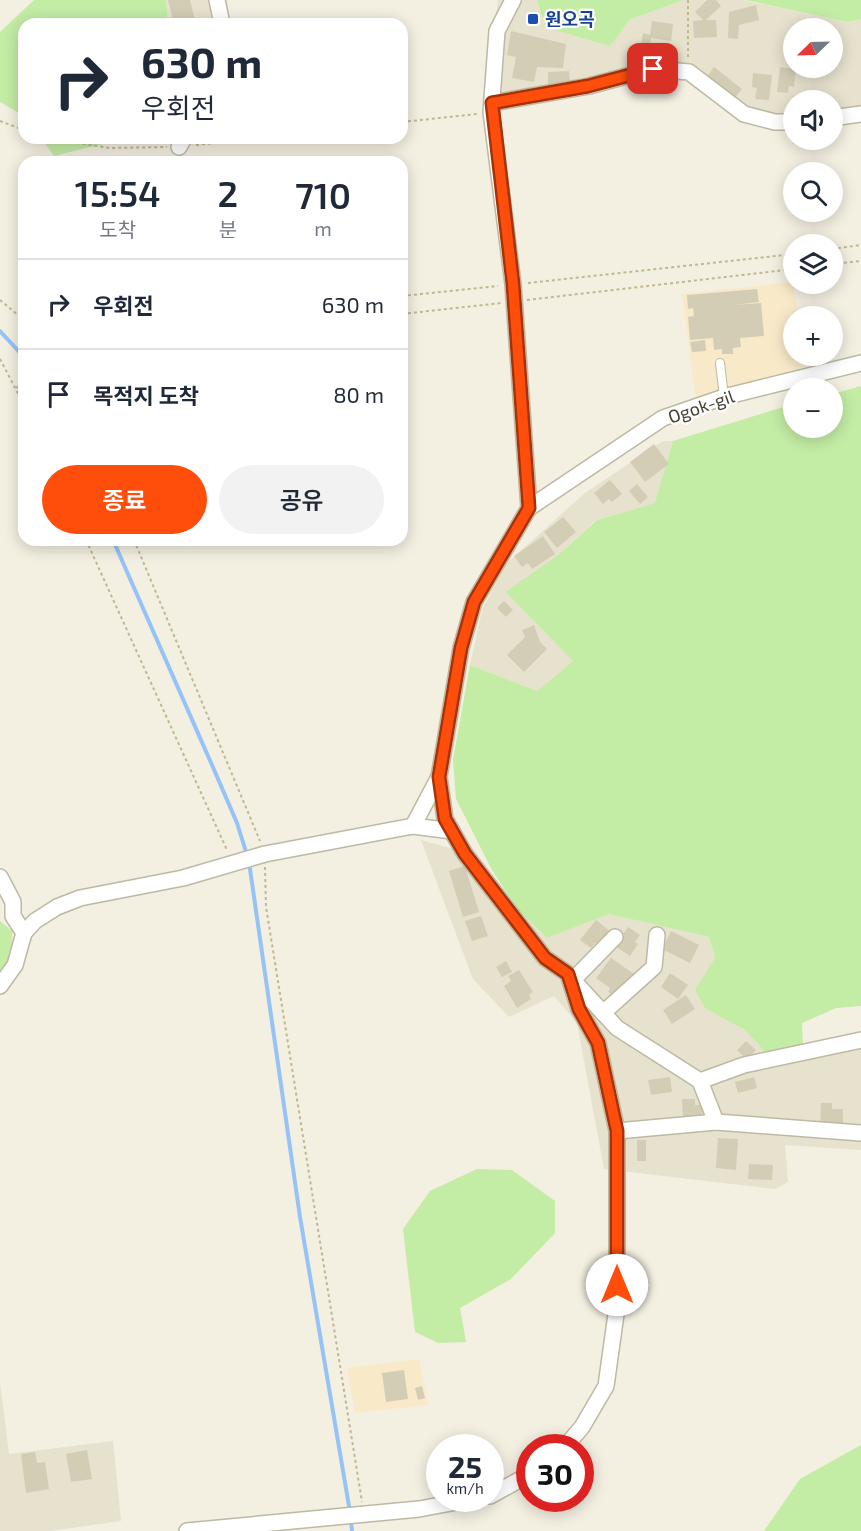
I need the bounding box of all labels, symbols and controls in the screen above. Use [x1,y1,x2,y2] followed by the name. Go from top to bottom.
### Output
[545,8,595,30] place label: 원오곡
[526,12,540,26] marker: 원오곡
[783,18,843,78] north arrow
[783,18,843,438] map controls
[141,36,262,86] text: 630 m
[42,42,120,120] icon: right
[627,43,678,94] pin
[636,52,669,85] icon: arrive
[783,90,843,150] button: sound
[141,91,216,123] text: 우회전
[783,162,843,222] button: search
[75,171,161,214] text: 15:54
[218,171,238,214] text: 2
[295,173,351,216] text: 710
[314,216,332,240] text: m
[99,217,136,241] text: 도착
[219,217,237,241] text: 분
[783,234,843,294] button: layers
[42,288,75,321] icon: right
[322,291,384,317] text: 630 m
[93,292,154,318] text: 우회전
[783,306,843,366] button: +
[42,378,75,411] icon: arrive
[783,378,843,438] button: −
[333,381,384,407] text: 80 m
[93,382,199,408] text: 목적지 도착
[665,384,738,428] street label: Ogok-gil
[42,465,207,534] button: 종료
[219,465,384,534] button: 공유
[585,1253,649,1317] position arrow
[516,1434,594,1512] speed limit sign: 30
[448,1448,482,1484] text: 25
[446,1479,484,1497] text: km/h

